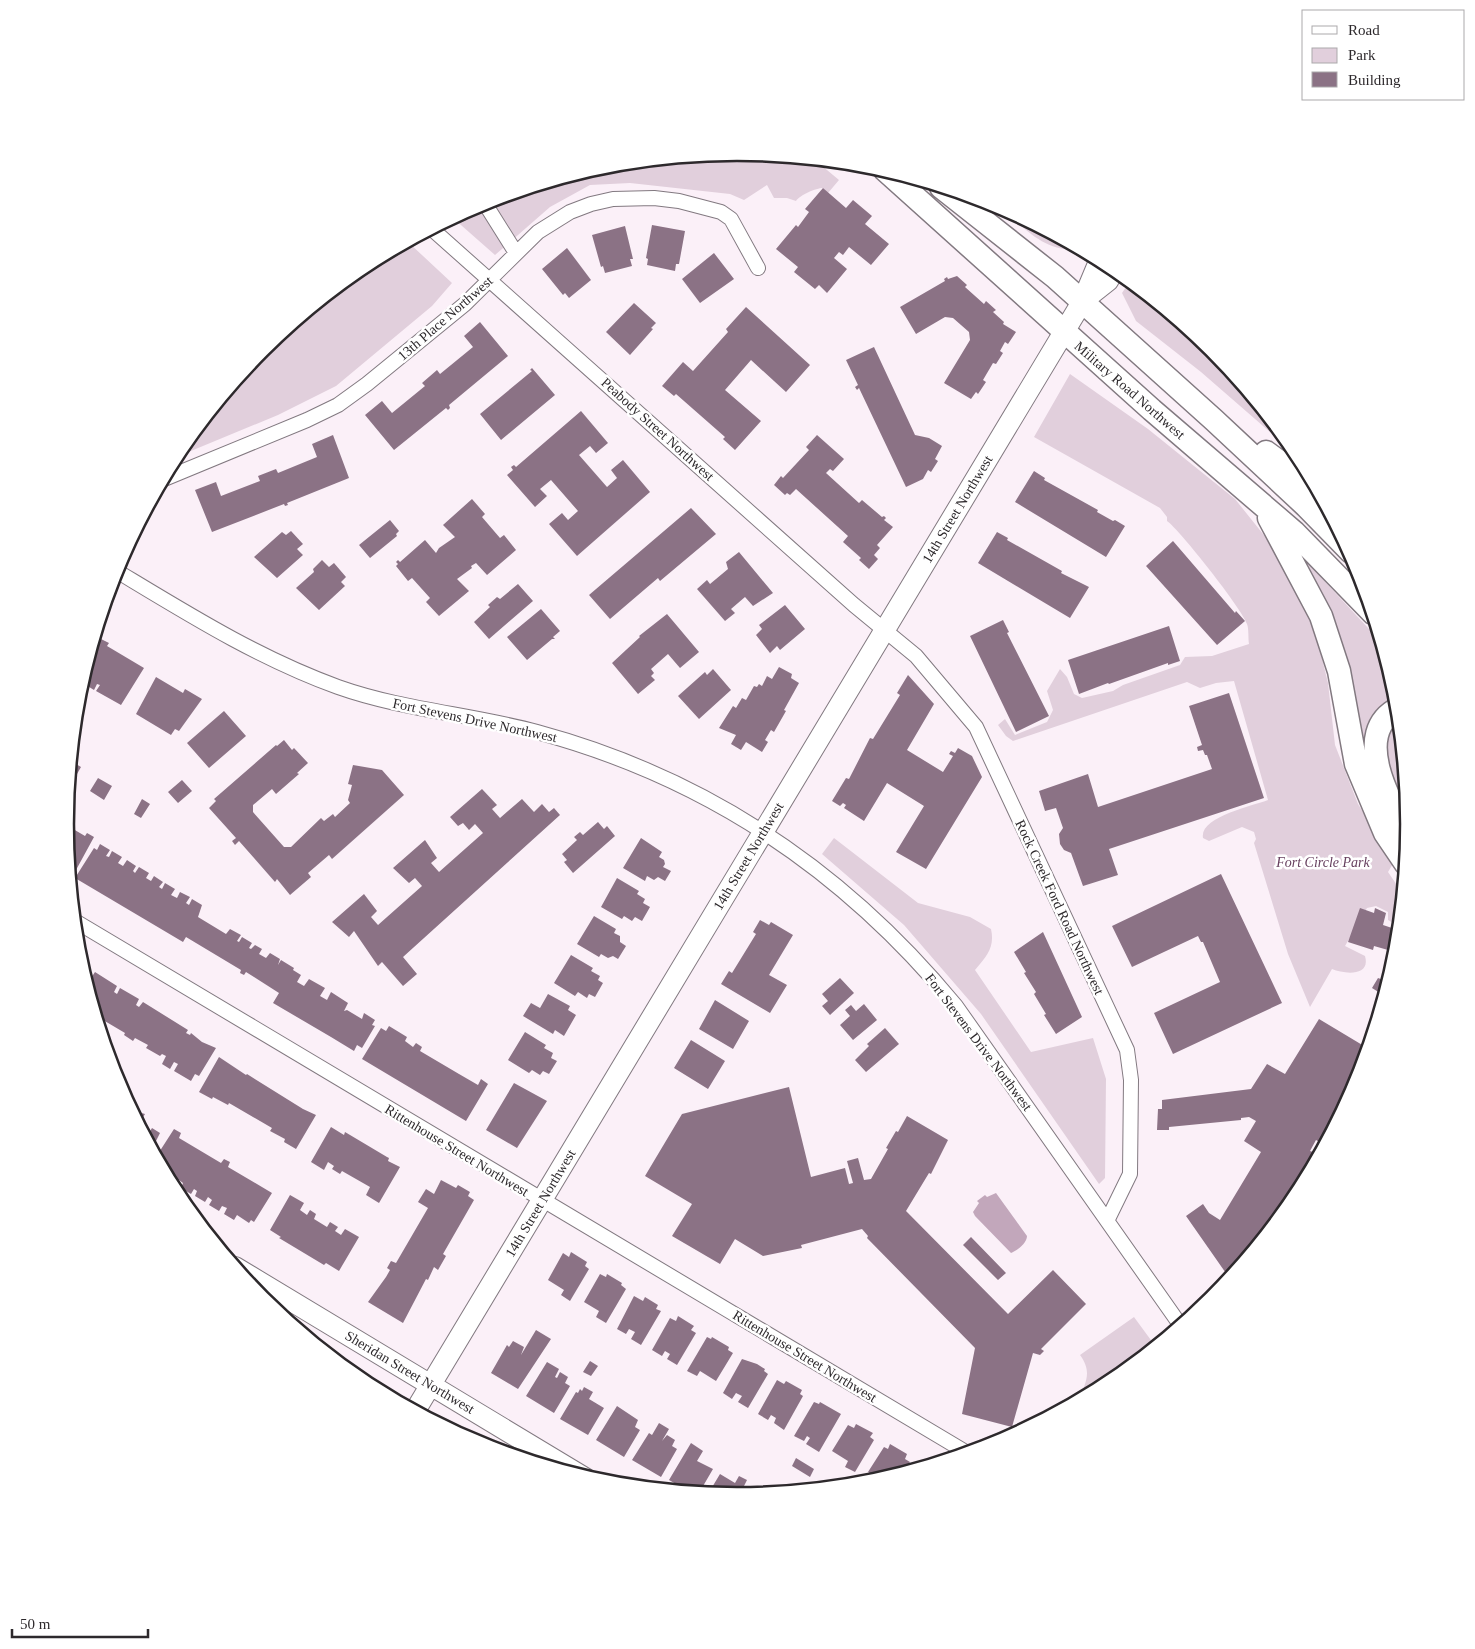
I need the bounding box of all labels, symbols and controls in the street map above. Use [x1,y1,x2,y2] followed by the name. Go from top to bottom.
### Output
[1302,10,1465,100] legend
[1348,22,1380,38] text: Road
[1348,47,1376,63] text: Park
[1348,72,1401,88] text: Building
[395,273,496,364] street label: 13th Place Northwest
[1072,339,1188,442] street label: Military Road Northwest
[598,375,717,484] street label: Peabody Street Northwest
[919,453,996,566] street label: 14th Street Northwest
[391,696,559,745] street label: Fort Stevens Drive Northwest
[710,800,787,913] street label: 14th Street Northwest
[1012,817,1107,997] street label: Rock Creek Ford Road Northwest
[1275,855,1371,870] park label: Fort Circle Park
[922,971,1035,1114] street label: Fort Stevens Drive Northwest
[382,1102,531,1199] street label: Rittenhouse Street Northwest
[502,1147,579,1260] street label: 14th Street Northwest
[730,1308,879,1405] street label: Rittenhouse Street Northwest
[343,1328,477,1417] street label: Sheridan Street Northwest
[12,1606,149,1638] scale bar
[20,1616,51,1632] text: 50 m

